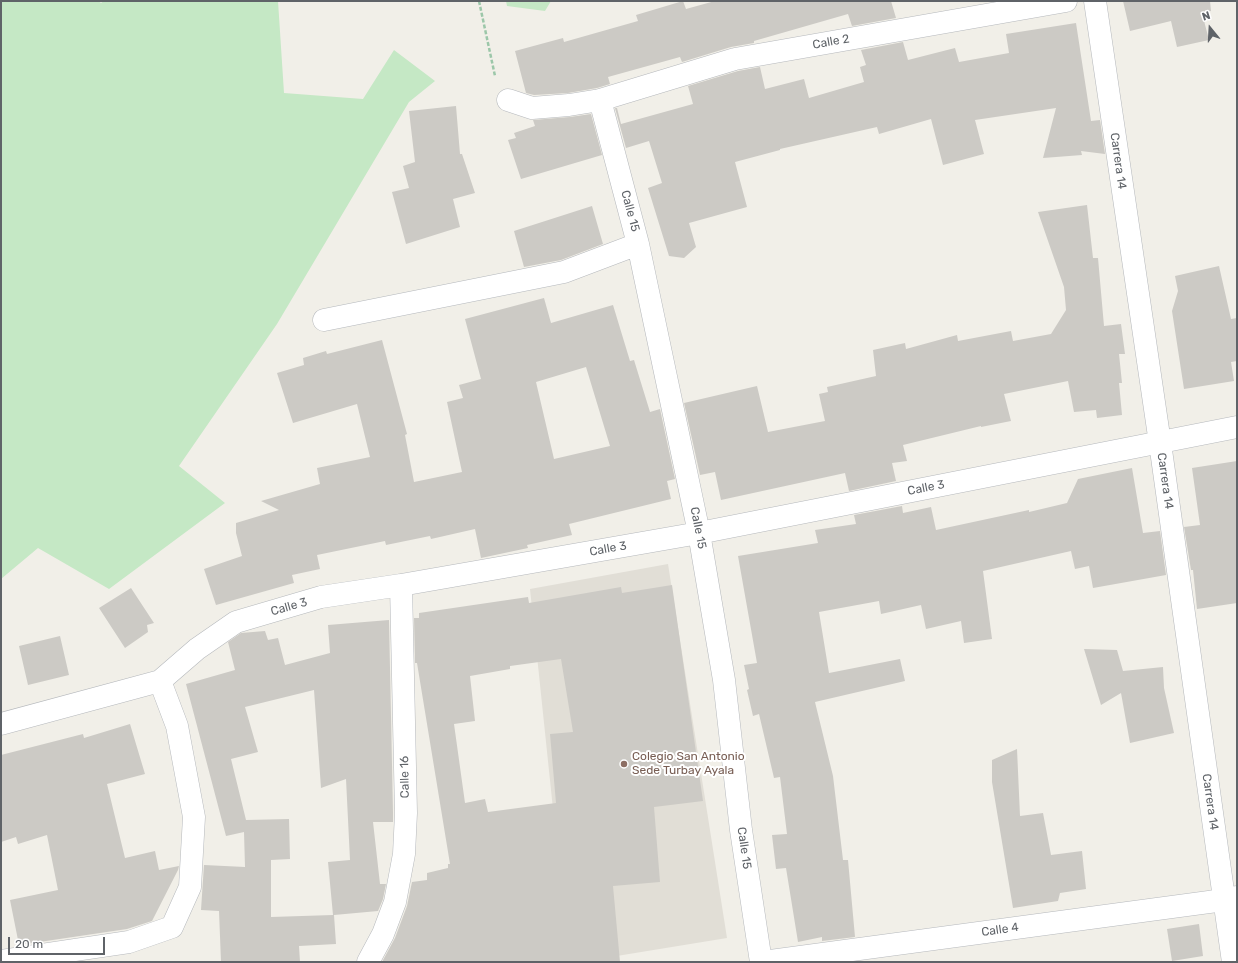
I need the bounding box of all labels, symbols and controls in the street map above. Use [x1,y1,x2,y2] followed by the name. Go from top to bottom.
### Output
[1190,8,1230,48] north arrow
[1200,9,1212,24] text: N
[811,32,851,52] street label: Calle 2
[1107,132,1129,190] street label: Carrera 14
[618,189,642,233] street label: Calle 15
[1154,452,1176,510] street label: Carrera 14
[906,477,946,499] street label: Calle 3
[687,506,709,550] street label: Calle 15
[588,539,628,559] street label: Calle 3
[269,595,309,619] street label: Calle 3
[632,750,745,778] place label: Colegio San Antonio Sede Turbay Ayala
[397,756,413,798] street label: Calle 16
[619,759,629,769] marker: Colegio San Antonio Sede Turbay Ayala
[1199,773,1221,831] street label: Carrera 14
[734,826,754,870] street label: Calle 15
[980,920,1020,940] street label: Calle 4
[10,929,107,955] scale bar
[15,937,43,951] text: 20 m

